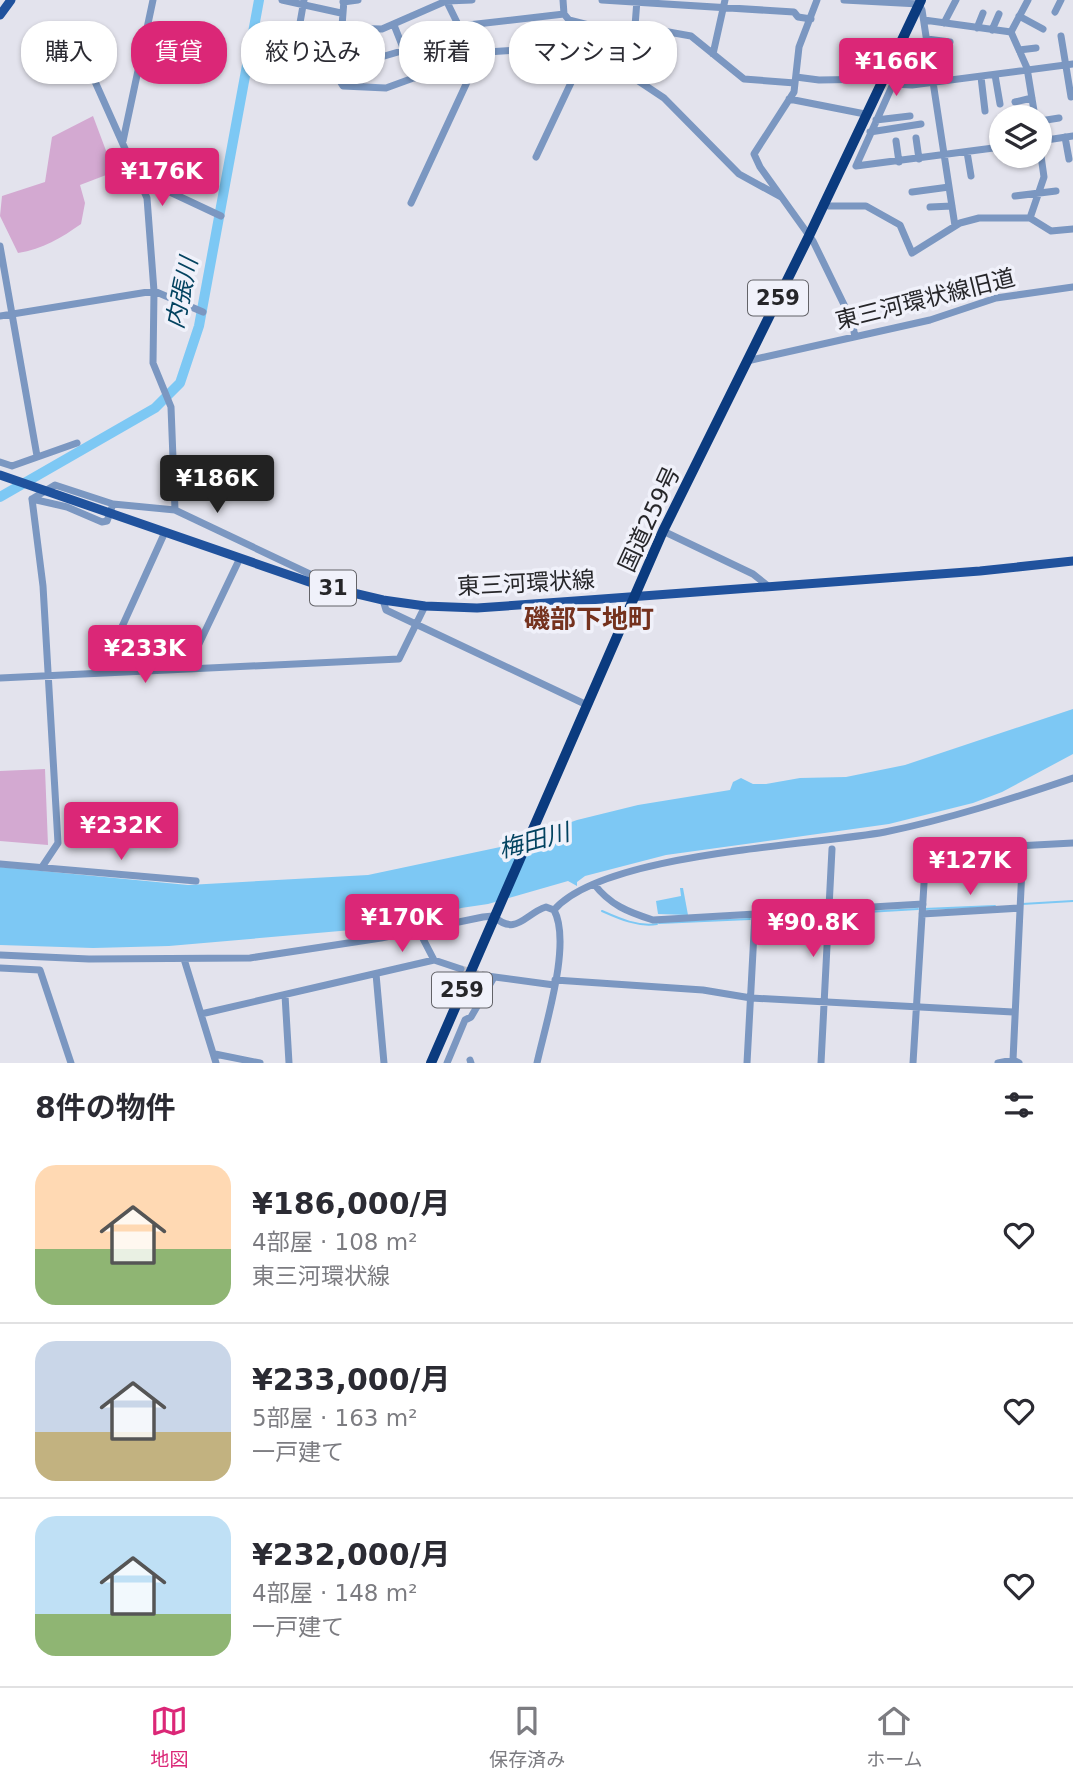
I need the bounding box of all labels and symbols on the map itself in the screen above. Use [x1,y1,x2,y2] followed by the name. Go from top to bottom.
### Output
[847,38,945,98] pin: ¥166K
[113,148,211,208] pin: ¥176K
[161,252,204,331] water label: 内張川
[833,264,1017,334] street label: 東三河環状線旧道
[748,280,808,316] road number: 259
[168,456,266,515] pin: ¥186K
[613,462,685,576] street label: 国道259号
[456,566,596,600] street label: 東三河環状線
[310,570,356,606] road number: 31
[524,604,654,634] district label: 磯部下地町
[96,626,194,685] pin: ¥233K
[72,802,170,862] pin: ¥232K
[496,817,575,864] water label: 梅田川
[921,838,1019,897] pin: ¥127K
[353,894,451,954] pin: ¥170K
[756,900,870,959] pin: ¥90.8K
[432,972,492,1007] road number: 259

